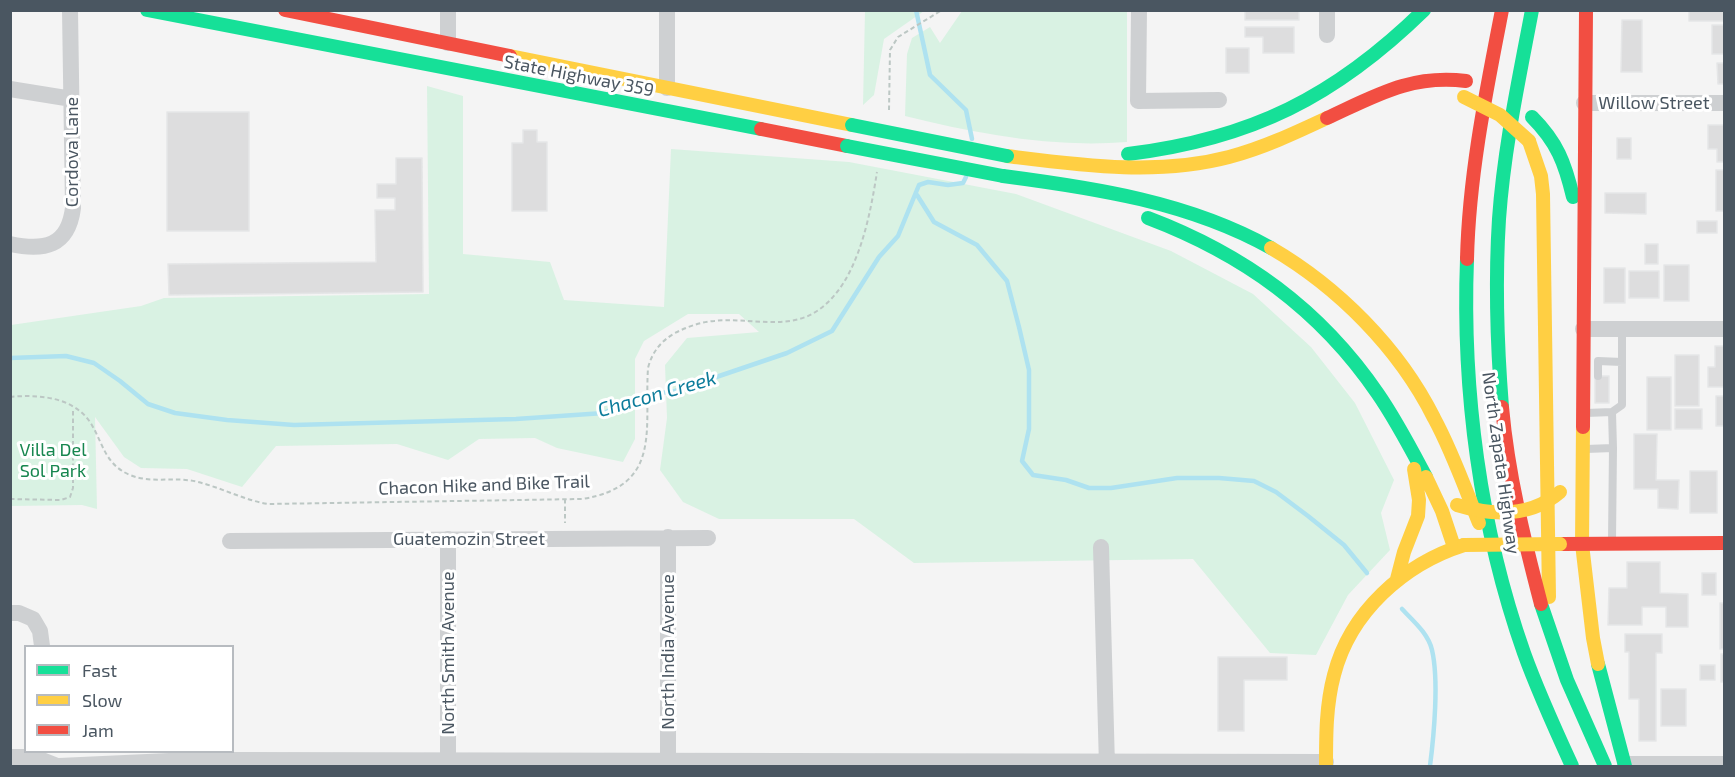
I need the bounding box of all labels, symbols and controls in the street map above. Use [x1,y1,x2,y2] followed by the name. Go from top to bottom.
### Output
[502,51,656,101] street label: State Highway 359
[1598,92,1710,114] street label: Willow Street
[61,97,83,207] street label: Cordova Lane
[595,366,719,422] water label: Chacon Creek
[1478,371,1524,555] street label: North Zapata Highway
[20,439,86,482] park label: Villa Del Sol Park
[378,471,590,499] street label: Chacon Hike and Bike Trail
[393,528,545,550] street label: Guatemozin Street
[437,571,459,735] street label: North Smith Avenue
[657,574,679,730] street label: North India Avenue
[24,645,234,753] legend
[82,659,117,681] text: Fast
[82,689,122,711] text: Slow
[82,719,114,741] text: Jam

